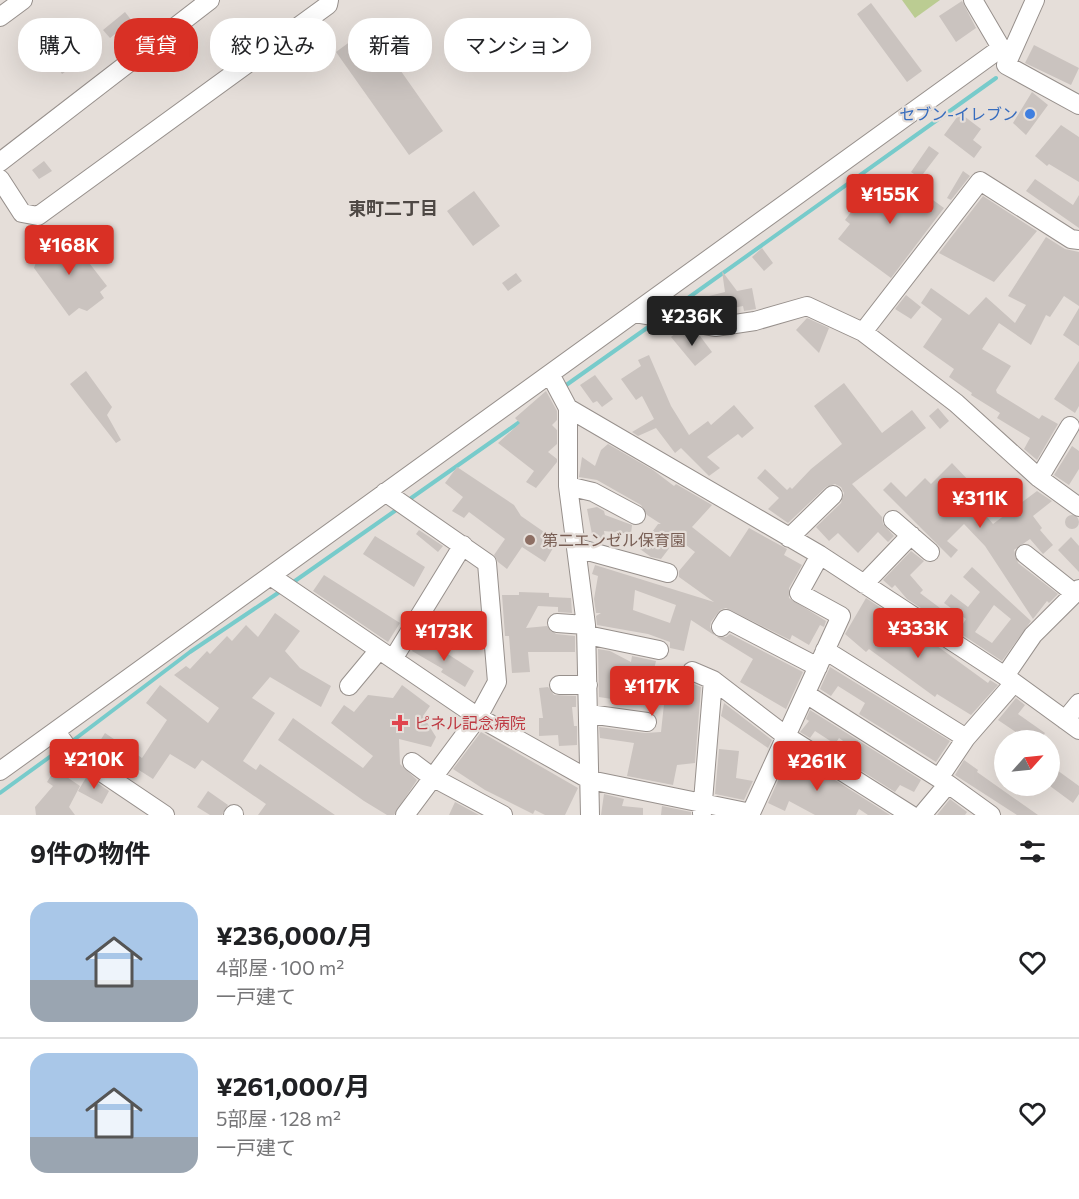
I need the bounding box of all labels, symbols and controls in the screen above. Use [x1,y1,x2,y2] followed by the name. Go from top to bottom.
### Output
[18,18,102,72] chip: 購入
[114,18,198,72] chip: 賃貸
[210,18,336,72] chip: 絞り込み
[348,18,432,72] chip: 新着
[444,18,591,72] chip: マンション
[899,104,1018,123] place label: セブン-イレブン
[1023,107,1037,121] marker: セブン-イレブン
[848,174,932,225] pin: ¥155K
[860,181,920,205] text: ¥155K
[348,197,438,219] district label: 東町二丁目
[27,225,111,276] pin: ¥168K
[39,232,99,256] text: ¥168K
[650,296,734,347] pin: ¥236K
[661,303,723,327] text: ¥236K
[938,478,1022,529] pin: ¥311K
[952,485,1008,509] text: ¥311K
[542,530,686,549] place label: 第二エンゼル保育園
[523,533,537,547] marker: 第二エンゼル保育園
[876,608,960,659] pin: ¥333K
[402,611,486,662] pin: ¥173K
[887,615,949,639] text: ¥333K
[415,618,473,642] text: ¥173K
[610,666,694,717] pin: ¥117K
[624,673,680,697] text: ¥117K
[414,713,526,732] place label: ピネル記念病院
[391,714,409,732] marker: ピネル記念病院
[994,730,1060,796] north arrow
[994,730,1060,796] map controls
[52,739,136,790] pin: ¥210K
[775,741,859,792] pin: ¥261K
[64,746,124,770] text: ¥210K
[787,748,847,772] text: ¥261K
[1016,835,1049,868] icon: filters
[30,837,150,868] text: 9件の物件
[216,919,374,950] text: ¥236,000/月
[78,926,150,998] icon: home
[1016,946,1049,979] icon: heart
[216,955,344,979] text: 4部屋 · 100 m²
[216,984,296,1008] text: 一戸建て
[216,1070,370,1101] text: ¥261,000/月
[78,1077,150,1149] icon: home
[1016,1097,1049,1130] icon: heart
[216,1106,341,1130] text: 5部屋 · 128 m²
[216,1135,296,1159] text: 一戸建て

